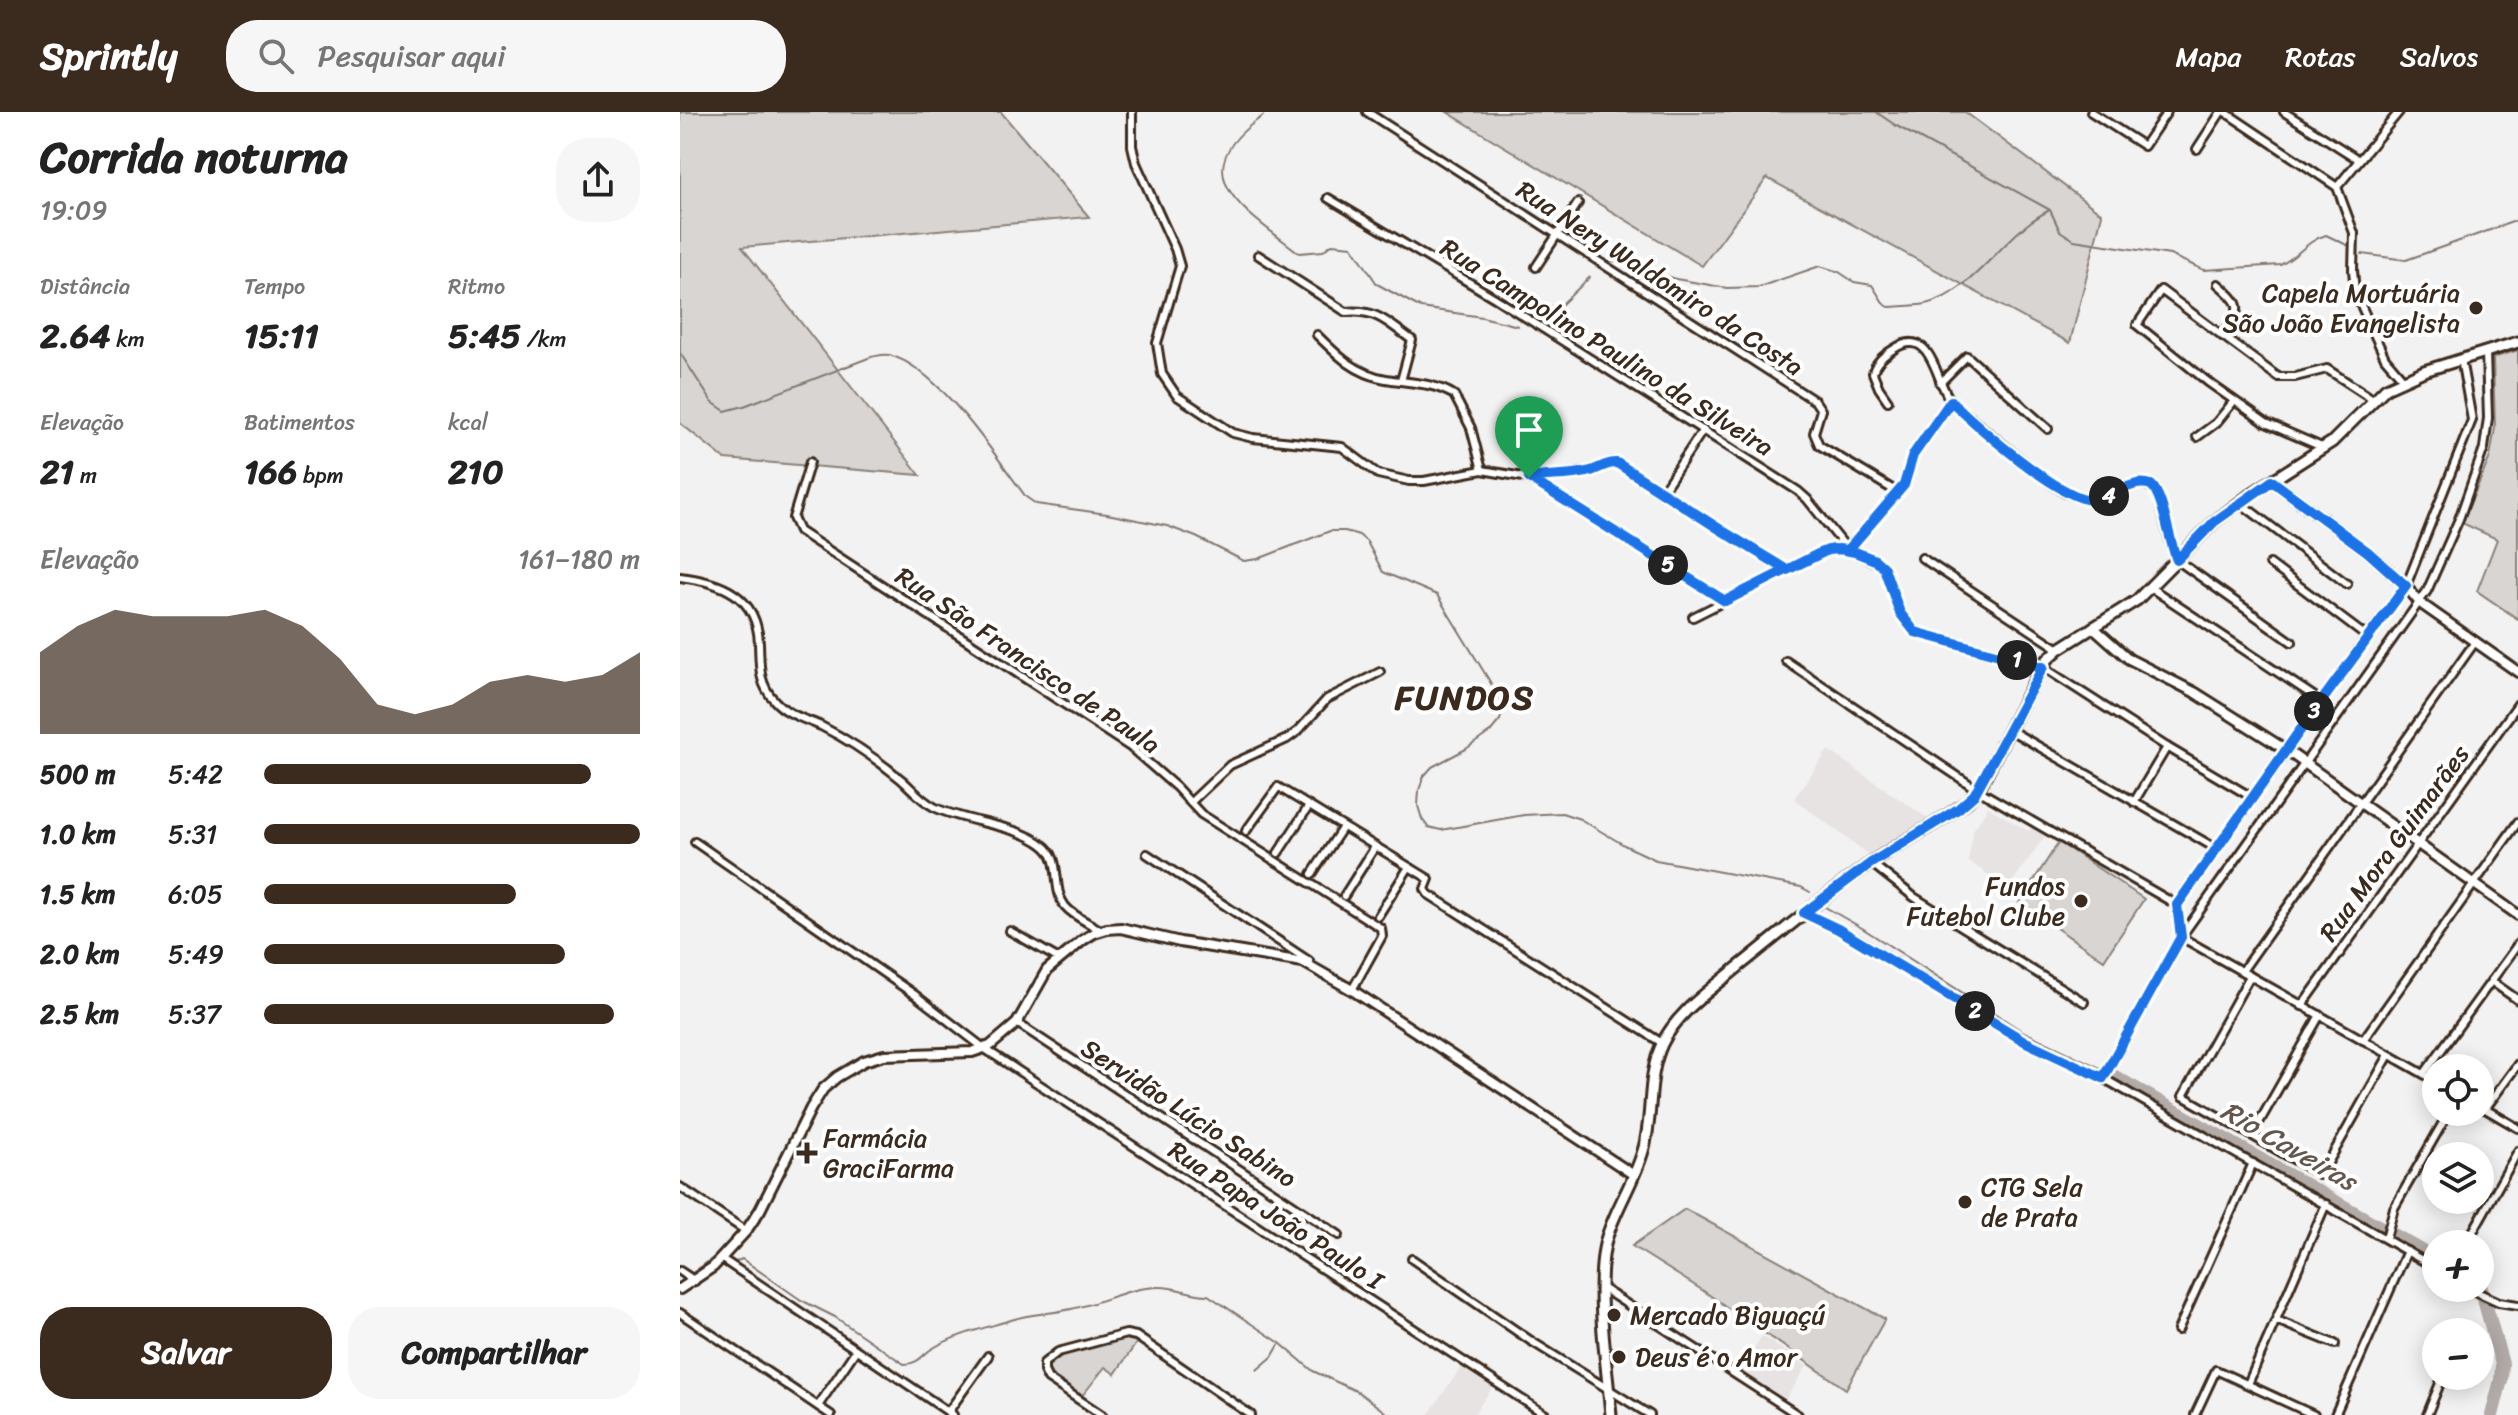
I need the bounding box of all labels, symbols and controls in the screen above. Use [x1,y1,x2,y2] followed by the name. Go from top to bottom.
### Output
[226,20,786,92] search box
[40,23,178,90] text: Sprintly
[318,29,505,83] text: Pesquisar aqui
[2175,32,2241,81] text: Mapa
[2285,32,2356,81] text: Rotas
[2400,32,2478,81] text: Salvos
[254,34,298,78] icon: search
[40,118,347,196] text: Corrida noturna
[556,138,640,222] button: share
[1507,167,1813,389] street label: Rua Nery Waldomiro da Costa
[40,187,107,233] text: 19:09
[1431,225,1783,469] street label: Rua Campolino Paulino da Silveira
[40,267,130,306] text: Distância
[244,267,305,306] text: Tempo
[448,267,505,306] text: Ritmo
[2222,270,2460,346] place label: Capela Mortuária São João Evangelista
[2467,299,2485,317] marker: Capela Mortuária São João Evangelista
[40,306,110,366] text: 2.64
[244,306,319,366] text: 15:11
[448,306,521,366] text: 5:45
[110,320,145,359] text: km
[521,320,566,359] text: /km
[1495,396,1563,478] pin
[40,403,124,442] text: Elevação
[244,403,355,442] text: Batimentos
[448,403,488,442] text: kcal
[1507,408,1551,452] icon: arrive
[40,442,74,502] text: 21
[244,442,297,502] text: 166
[448,442,504,502] text: 210
[74,456,97,495] text: m
[297,456,344,495] text: bpm
[2089,476,2129,516] pin: 4
[2102,476,2116,515] text: 4
[40,536,139,582] text: Elevação
[518,536,640,582] text: 161–180 m
[1648,545,1688,585] pin: 5
[1661,545,1675,584] text: 5
[886,554,1170,766] street label: Rua São Francisco de Paula
[1997,640,2037,680] pin: 1
[2012,640,2022,679] text: 1
[1394,668,1535,728] district label: FUNDOS
[2294,691,2334,731] pin: 3
[2308,691,2320,730] text: 3
[2306,734,2482,951] street label: Rua Mora Guimarães
[40,751,115,797] text: 500 m
[168,751,223,797] text: 5:42
[40,811,116,857] text: 1.0 km
[168,811,217,857] text: 5:31
[1906,863,2065,939] place label: Fundos Futebol Clube
[40,871,115,917] text: 1.5 km
[168,871,223,917] text: 6:05
[2072,892,2090,910] marker: Fundos Futebol Clube
[40,931,120,977] text: 2.0 km
[168,931,224,977] text: 5:49
[40,991,119,1037] text: 2.5 km
[168,991,221,1037] text: 5:37
[1955,991,1995,1031] pin: 2
[1969,991,1981,1030] text: 2
[1072,1026,1306,1200] street label: Servidão Lúcio Sabino
[2422,1054,2494,1390] map controls
[2422,1054,2494,1126] button: locate
[2212,1087,2369,1206] water label: Rio Caveiras
[823,1115,954,1191] place label: Farmácia GraciFarma
[1159,1128,1395,1303] street label: Rua Papa João Paulo I
[2422,1142,2494,1214] button: layers
[798,1144,816,1162] marker: Farmácia GraciFarma
[1981,1164,2084,1240] place label: CTG Sela de Prata
[1956,1193,1974,1211] marker: CTG Sela de Prata
[2422,1230,2494,1302] button: +
[1630,1292,1825,1338] place label: Mercado Biguaçú
[1605,1306,1623,1324] marker: Mercado Biguaçú
[40,1307,332,1399] button: Salvar
[348,1307,640,1399] button: Compartilhar
[2422,1318,2494,1390] button: −
[1635,1334,1799,1380] place label: Deus é o Amor
[1610,1348,1628,1366] marker: Deus é o Amor

